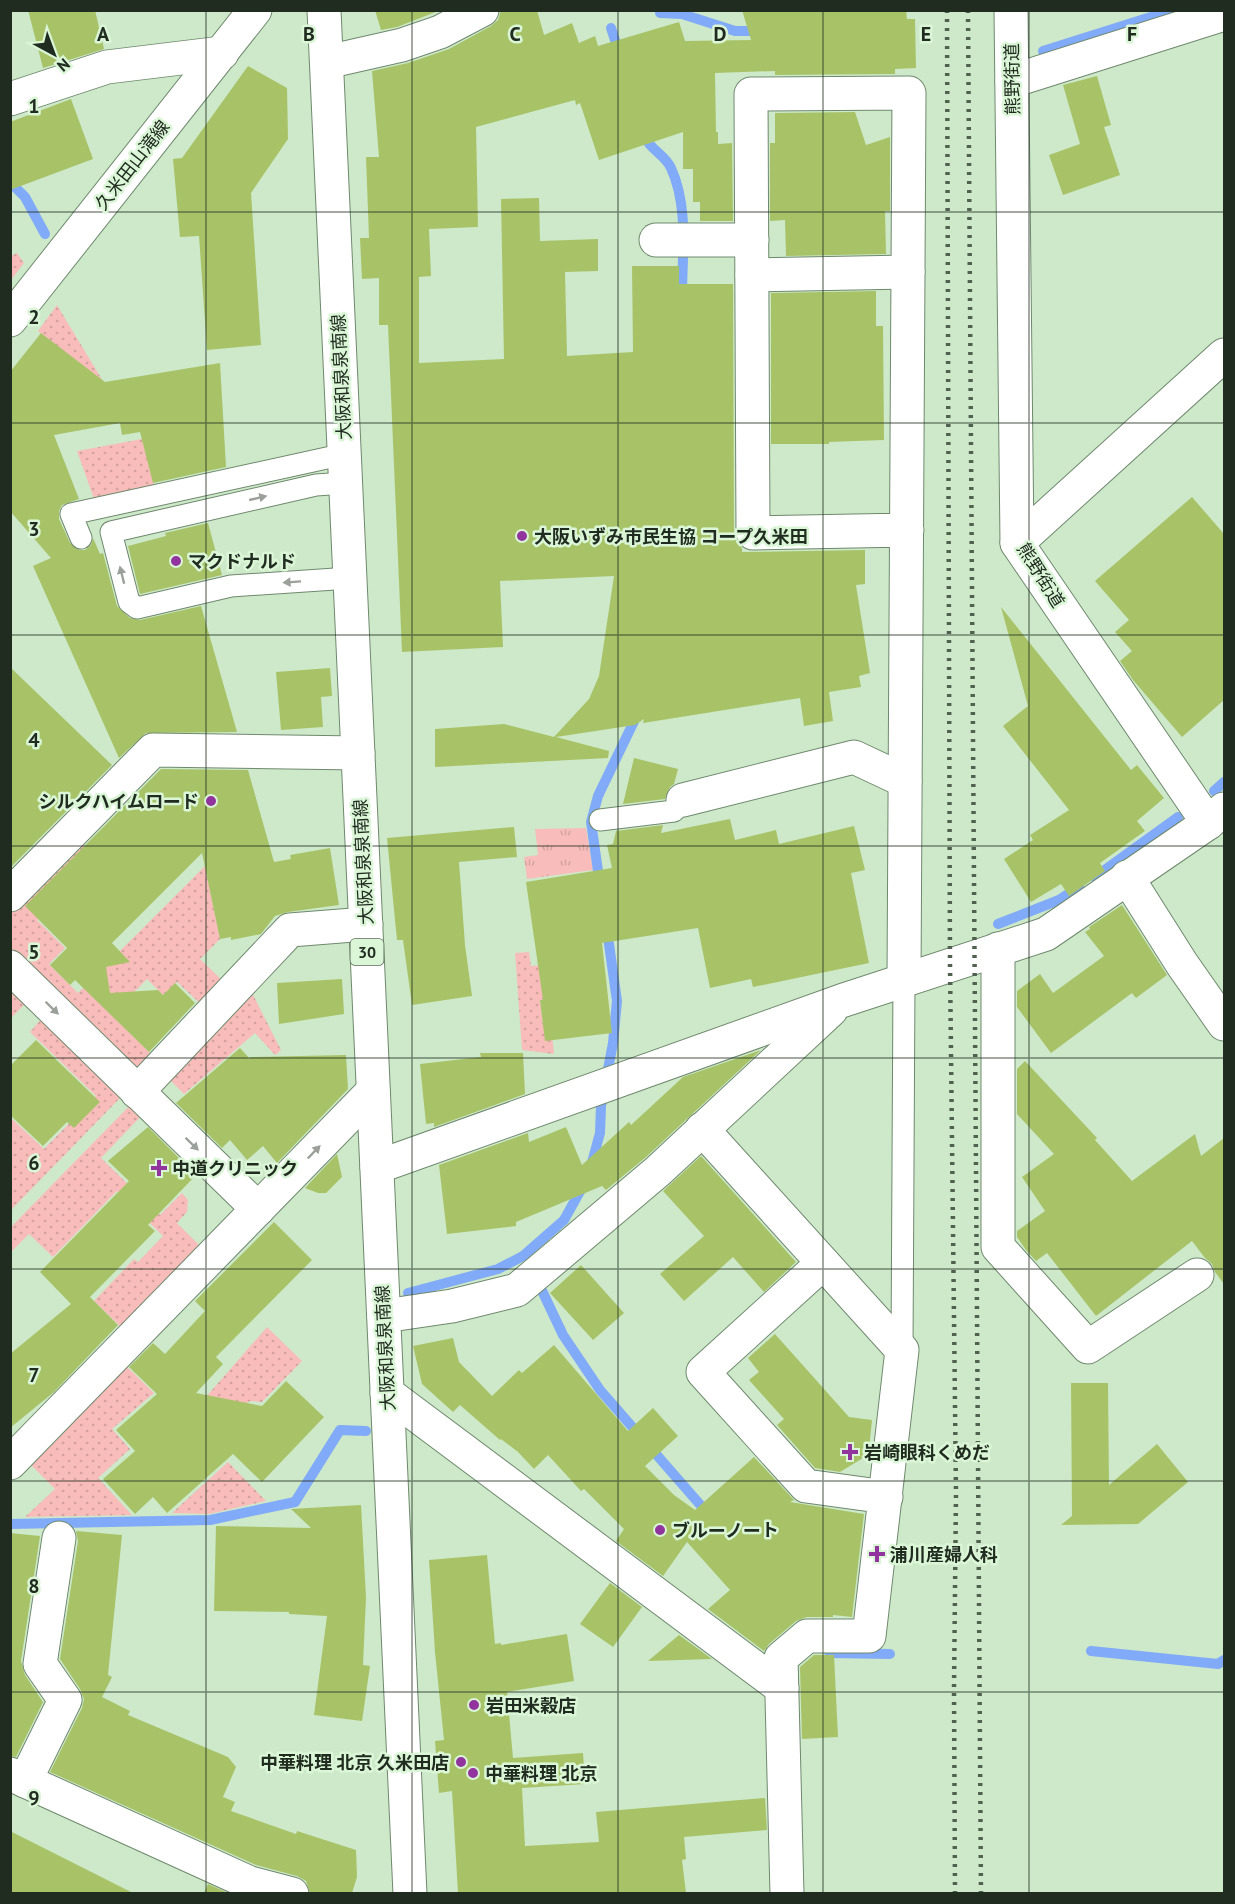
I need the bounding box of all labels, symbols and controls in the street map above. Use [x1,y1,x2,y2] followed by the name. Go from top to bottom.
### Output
[97,21,110,47] text: A
[303,21,315,47] text: B
[509,21,521,47] text: C
[714,21,727,47] text: D
[921,21,931,47] text: E
[1127,21,1137,47] text: F
[24,24,84,84] north arrow
[1000,43,1024,115] street label: 熊野街道
[53,54,74,76] text: N
[28,93,40,119] text: 1
[90,115,174,215] street label: 久米田山滝線
[28,304,40,330] text: 2
[326,313,356,441] street label: 大阪和泉泉南線
[249,493,268,502] one-way arrow
[28,516,40,542] text: 3
[534,525,807,548] place label: 大阪いずみ市民生協 コープ久米田
[515,529,529,543] marker: 大阪いずみ市民生協 コープ久米田
[1012,538,1070,612] street label: 熊野街道
[188,550,296,573] place label: マクドナルド
[169,554,183,568] marker: マクドナルド
[117,566,127,584] one-way arrow
[282,577,301,587] one-way arrow
[28,727,40,753] text: 4
[39,790,199,813] place label: シルクハイムロード
[204,794,218,808] marker: シルクハイムロード
[348,798,378,926] street label: 大阪和泉泉南線
[28,939,40,965] text: 5
[350,939,384,965] road number: 30
[45,1001,60,1015] one-way arrow
[184,1137,198,1151] one-way arrow
[306,1146,320,1160] one-way arrow
[28,1150,40,1176] text: 6
[172,1157,298,1180] place label: 中道クリニック
[150,1159,168,1177] marker: 中道クリニック
[370,1284,400,1412] street label: 大阪和泉泉南線
[28,1362,40,1388] text: 7
[864,1441,990,1464] place label: 岩崎眼科くめだ
[841,1443,859,1461] marker: 岩崎眼科くめだ
[672,1519,779,1542] place label: ブルーノート
[653,1523,667,1537] marker: ブルーノート
[890,1543,998,1566] place label: 浦川産婦人科
[868,1545,886,1563] marker: 浦川産婦人科
[28,1573,40,1599] text: 8
[486,1694,576,1717] place label: 岩田米穀店
[467,1698,481,1712] marker: 岩田米穀店
[260,1751,449,1774] place label: 中華料理 北京 久米田店
[454,1755,468,1769] marker: 中華料理 北京 久米田店
[485,1762,598,1785] place label: 中華料理 北京
[466,1766,480,1780] marker: 中華料理 北京
[28,1785,40,1811] text: 9

